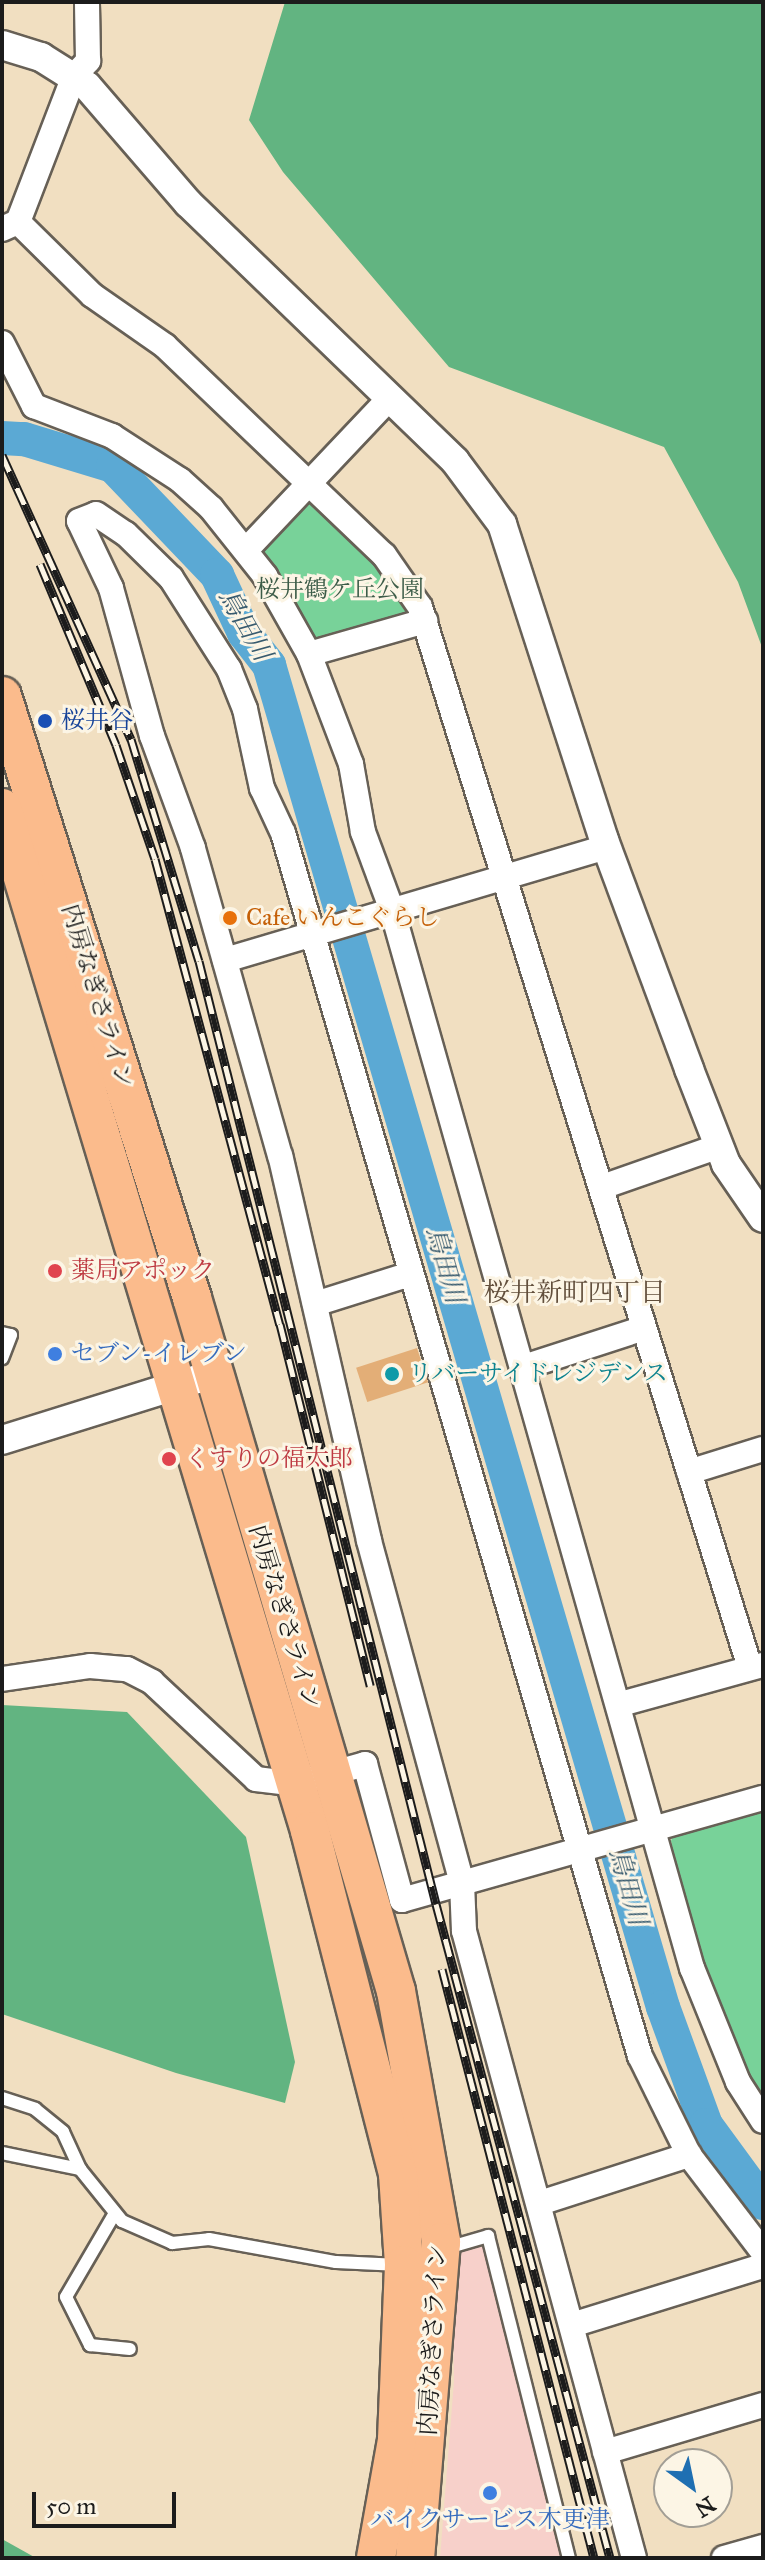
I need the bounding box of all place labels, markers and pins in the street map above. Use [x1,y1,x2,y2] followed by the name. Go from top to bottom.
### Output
[61,707,133,735] place label: 桜井谷
[36,712,54,730] marker: 桜井谷
[246,904,440,932] place label: Cafe いんこぐらし
[221,909,239,927] marker: Cafe いんこぐらし
[71,1257,215,1285] place label: 薬局アポック
[46,1262,64,1280] marker: 薬局アポック
[71,1340,249,1368] place label: セブン-イレブン
[46,1345,64,1363] marker: セブン-イレブン
[408,1360,672,1388] place label: リバーサイドレジデンス
[383,1365,401,1383] marker: リバーサイドレジデンス
[185,1445,353,1473] place label: くすりの福太郎
[160,1450,178,1468] marker: くすりの福太郎
[481,2484,499,2502] marker: バイクサービス木更津
[370,2506,610,2534] place label: バイクサービス木更津

